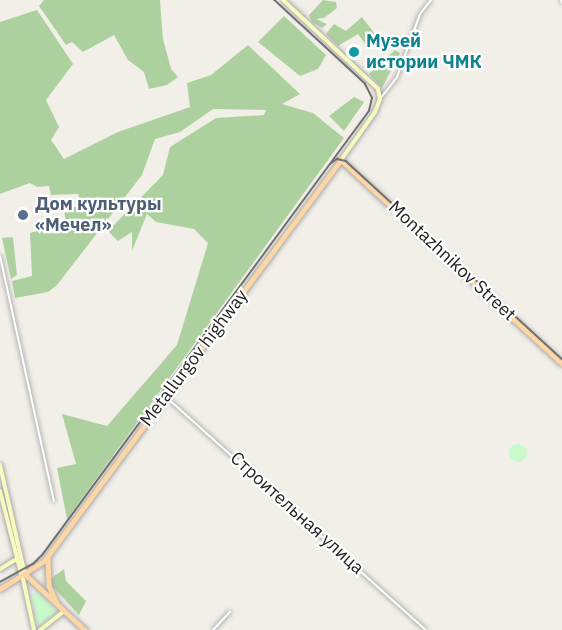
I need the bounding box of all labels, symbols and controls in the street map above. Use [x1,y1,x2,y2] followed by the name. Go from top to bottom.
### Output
[366,31,482,74] place label: Музей истории ЧМК
[347,45,361,59] marker: Музей истории ЧМК
[35,194,161,236] place label: Дом культуры «Мечел»
[384,197,520,325] street label: Montazhnikov Street
[16,208,30,222] marker: Дом культуры «Мечел»
[136,285,252,431] street label: Metallurgov highway
[226,447,368,579] street label: Строительная улица

